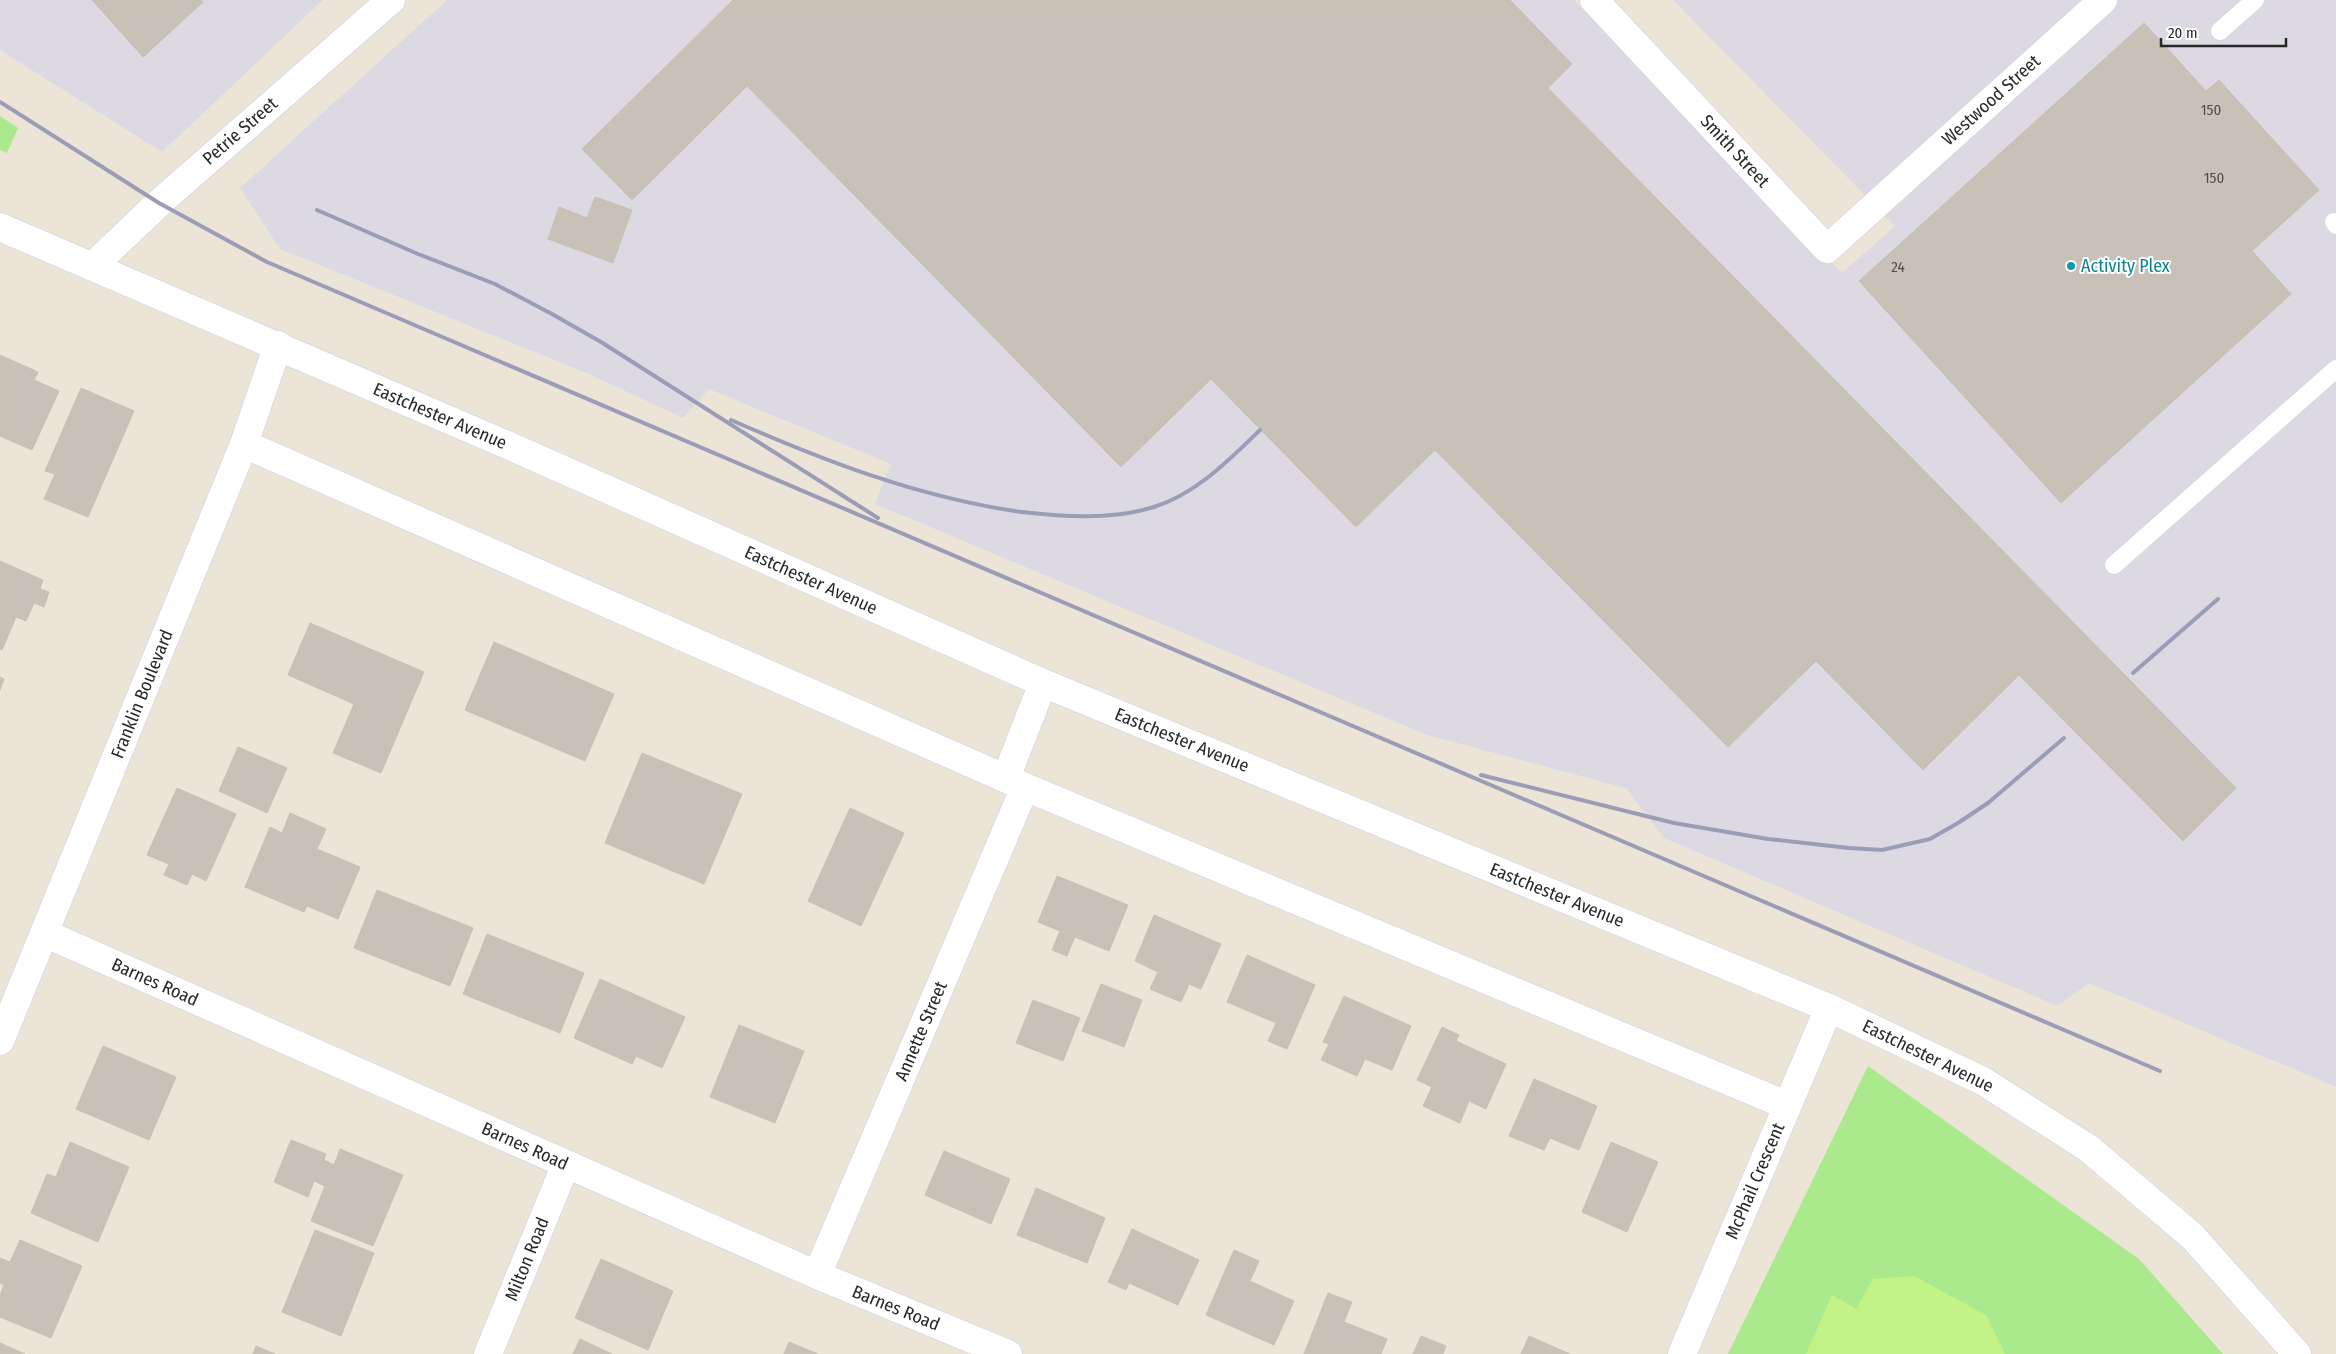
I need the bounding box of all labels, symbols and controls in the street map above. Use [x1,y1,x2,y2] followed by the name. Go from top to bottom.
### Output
[2161,15,2286,47] scale bar
[2168,24,2198,42] text: 20 m
[1937,50,2045,150] street label: Westwood Street
[198,92,282,169] street label: Petrie Street
[2201,101,2221,119] house number: 150
[1696,110,1774,192] street label: Smith Street
[2204,169,2224,187] house number: 150
[2081,255,2170,277] place label: Activity Plex
[1891,258,1905,276] house number: 24
[2065,260,2077,272] marker: Activity Plex
[370,378,510,454] street label: Eastchester Avenue
[741,541,881,619] street label: Eastchester Avenue
[106,626,178,762] street label: Franklin Boulevard
[1112,703,1253,777] street label: Eastchester Avenue
[1487,858,1628,932] street label: Eastchester Avenue
[108,953,202,1011] street label: Barnes Road
[890,978,952,1084] street label: Annette Street
[1859,1015,1997,1097] street label: Eastchester Avenue
[478,1117,572,1175] street label: Barnes Road
[1721,1119,1789,1242] street label: McPhail Crescent
[500,1214,554,1304] street label: Milton Road
[849,1280,943,1336] street label: Barnes Road

